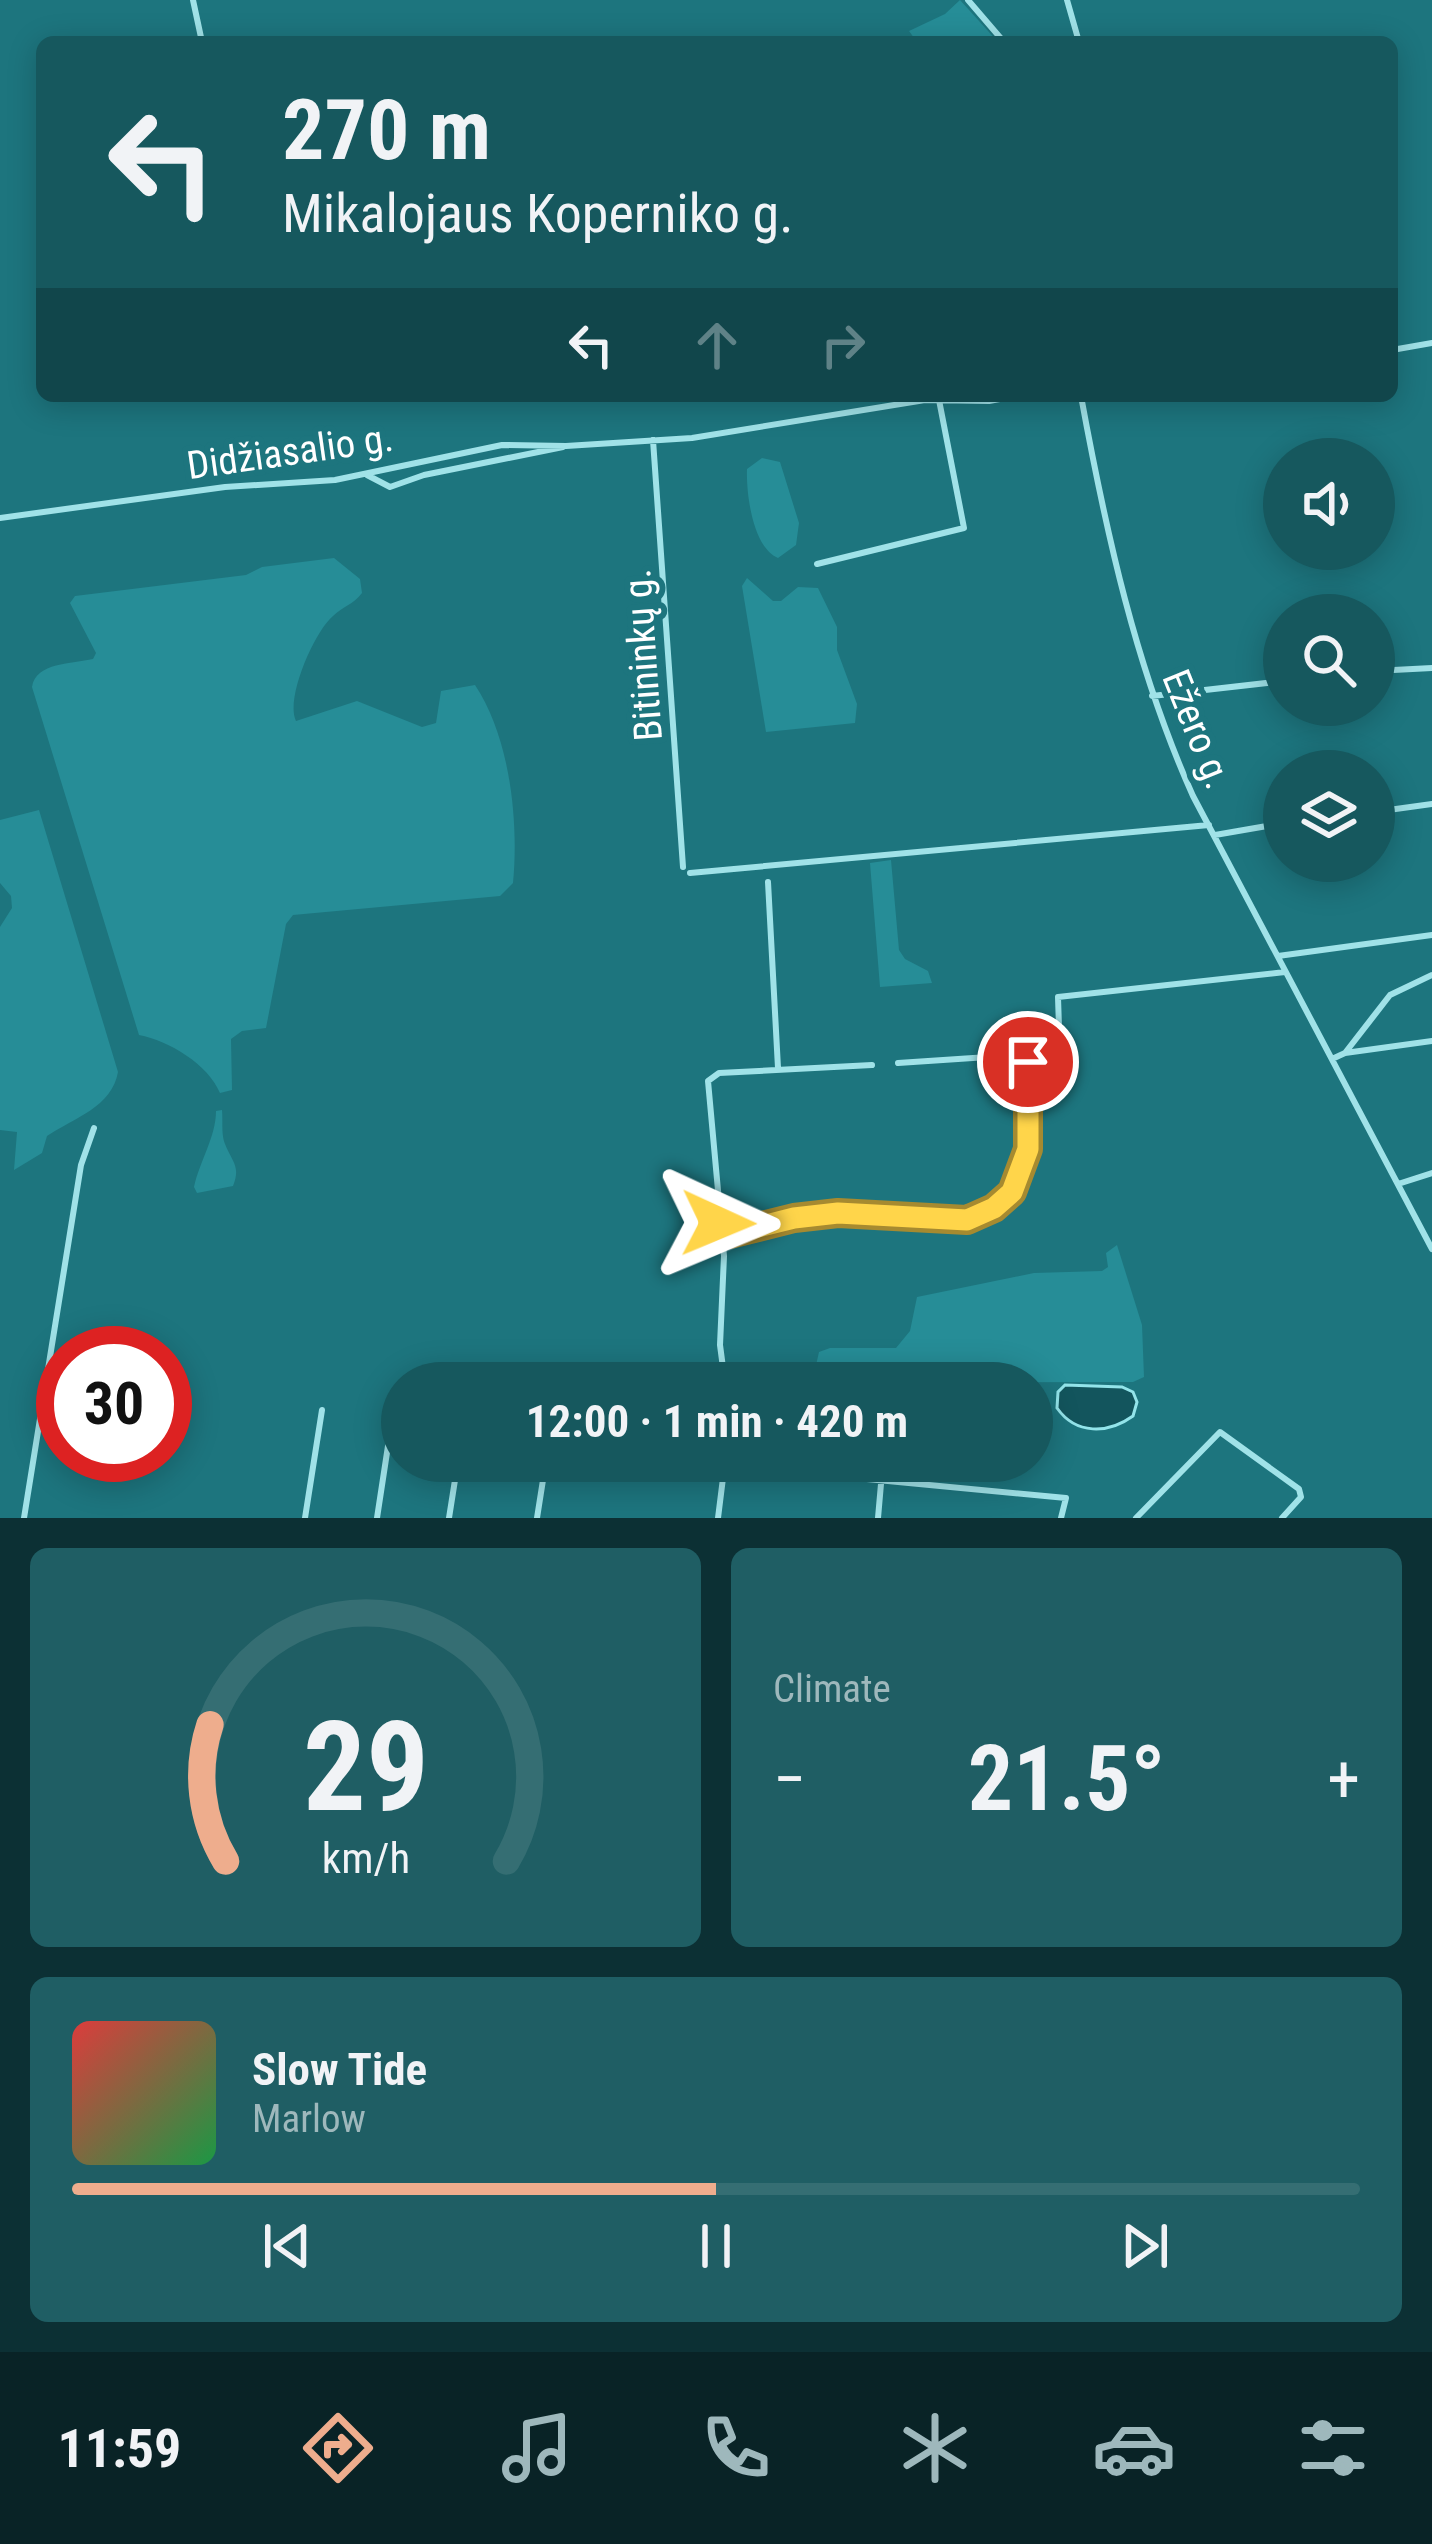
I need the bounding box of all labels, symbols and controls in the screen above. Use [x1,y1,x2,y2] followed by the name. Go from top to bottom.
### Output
[282,81,491,180] text: 270 m
[84,84,240,240] icon: left
[282,182,793,245] text: Mikalojaus Koperniko g.
[558,312,624,378] icon: left
[684,312,750,378] icon: ahead
[810,312,876,378] icon: right
[184,415,396,489] street label: Didžiasalio g.
[1263,438,1395,882] map controls
[1263,438,1395,570] button: sound
[614,567,672,743] street label: Bitininkų g.
[1263,594,1395,726] button: search
[1153,663,1242,795] street label: Ežero g.
[1263,750,1395,882] button: layers
[977,1011,1079,1113] pin
[995,1029,1061,1095] icon: arrive
[655,1160,781,1286] position arrow
[36,1326,192,1482] speed limit sign: 30
[526,1395,908,1448] text: 12:00 · 1 min · 420 m
[773,1666,891,1712] text: Climate
[302,1694,429,1840] text: 29
[968,1727,1165,1832] text: 21.5°
[773,1741,806,1818] text: −
[1327,1741,1360,1818] text: +
[321,1832,410,1882] text: km/h
[252,2043,427,2096] text: Slow Tide
[252,2096,366,2142] text: Marlow
[254,2213,320,2279] icon: previous
[683,2213,749,2279] icon: pause
[1112,2213,1178,2279] icon: next
[296,2406,380,2490] icon: directions
[495,2406,579,2490] icon: music
[694,2406,778,2490] icon: phone
[893,2406,977,2490] icon: climate
[1092,2406,1176,2490] icon: car
[1291,2406,1375,2490] icon: filters
[57,2417,181,2480] text: 11:59

